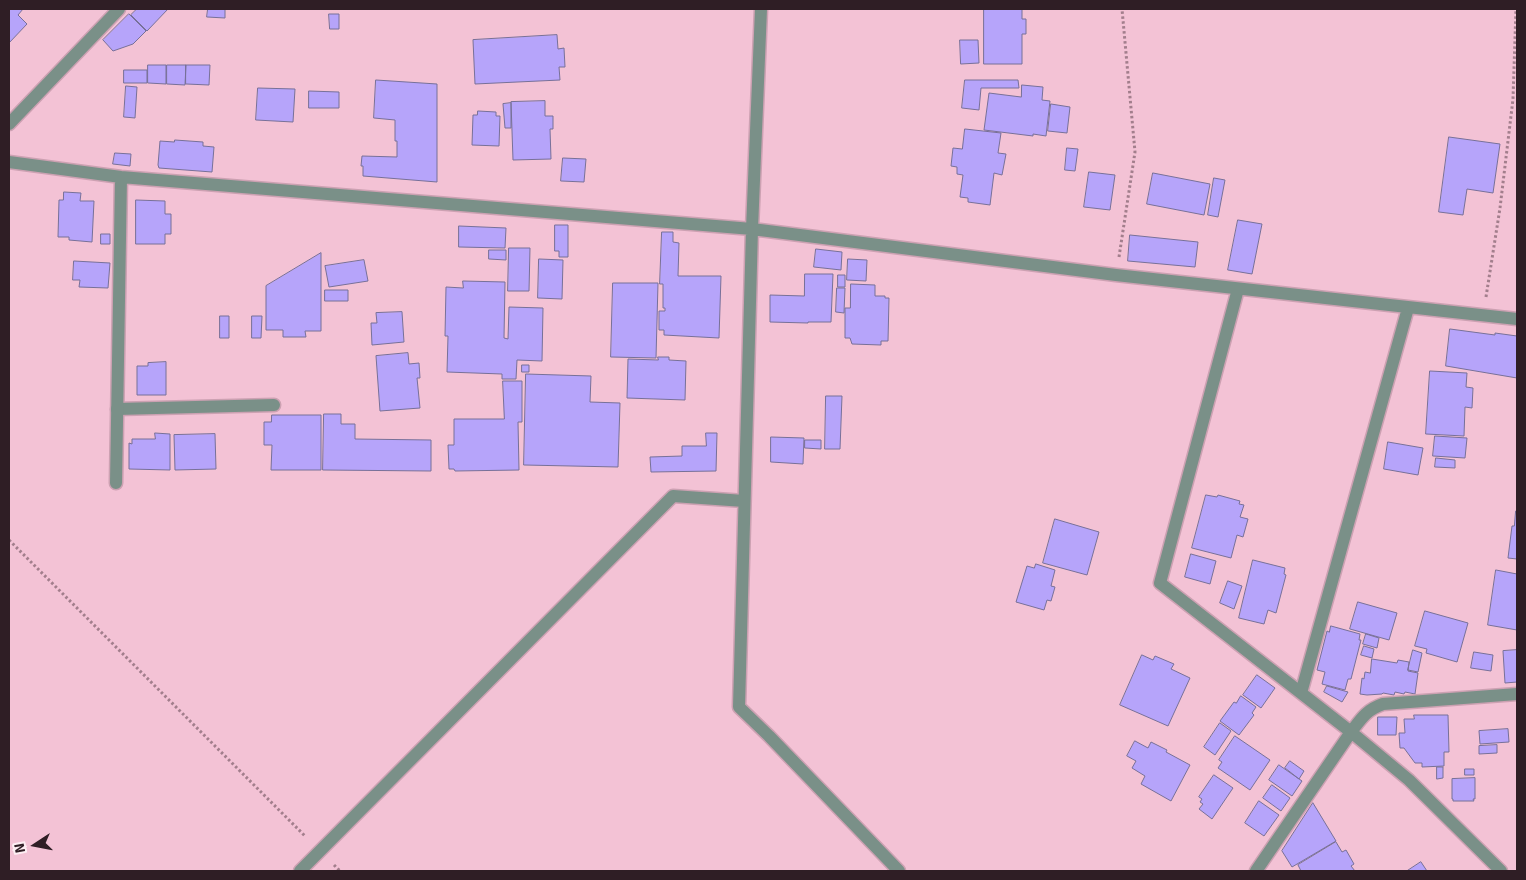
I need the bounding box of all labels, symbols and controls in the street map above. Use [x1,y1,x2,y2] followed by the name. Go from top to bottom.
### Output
[10,820,60,870] north arrow
[11,842,29,854] text: N

